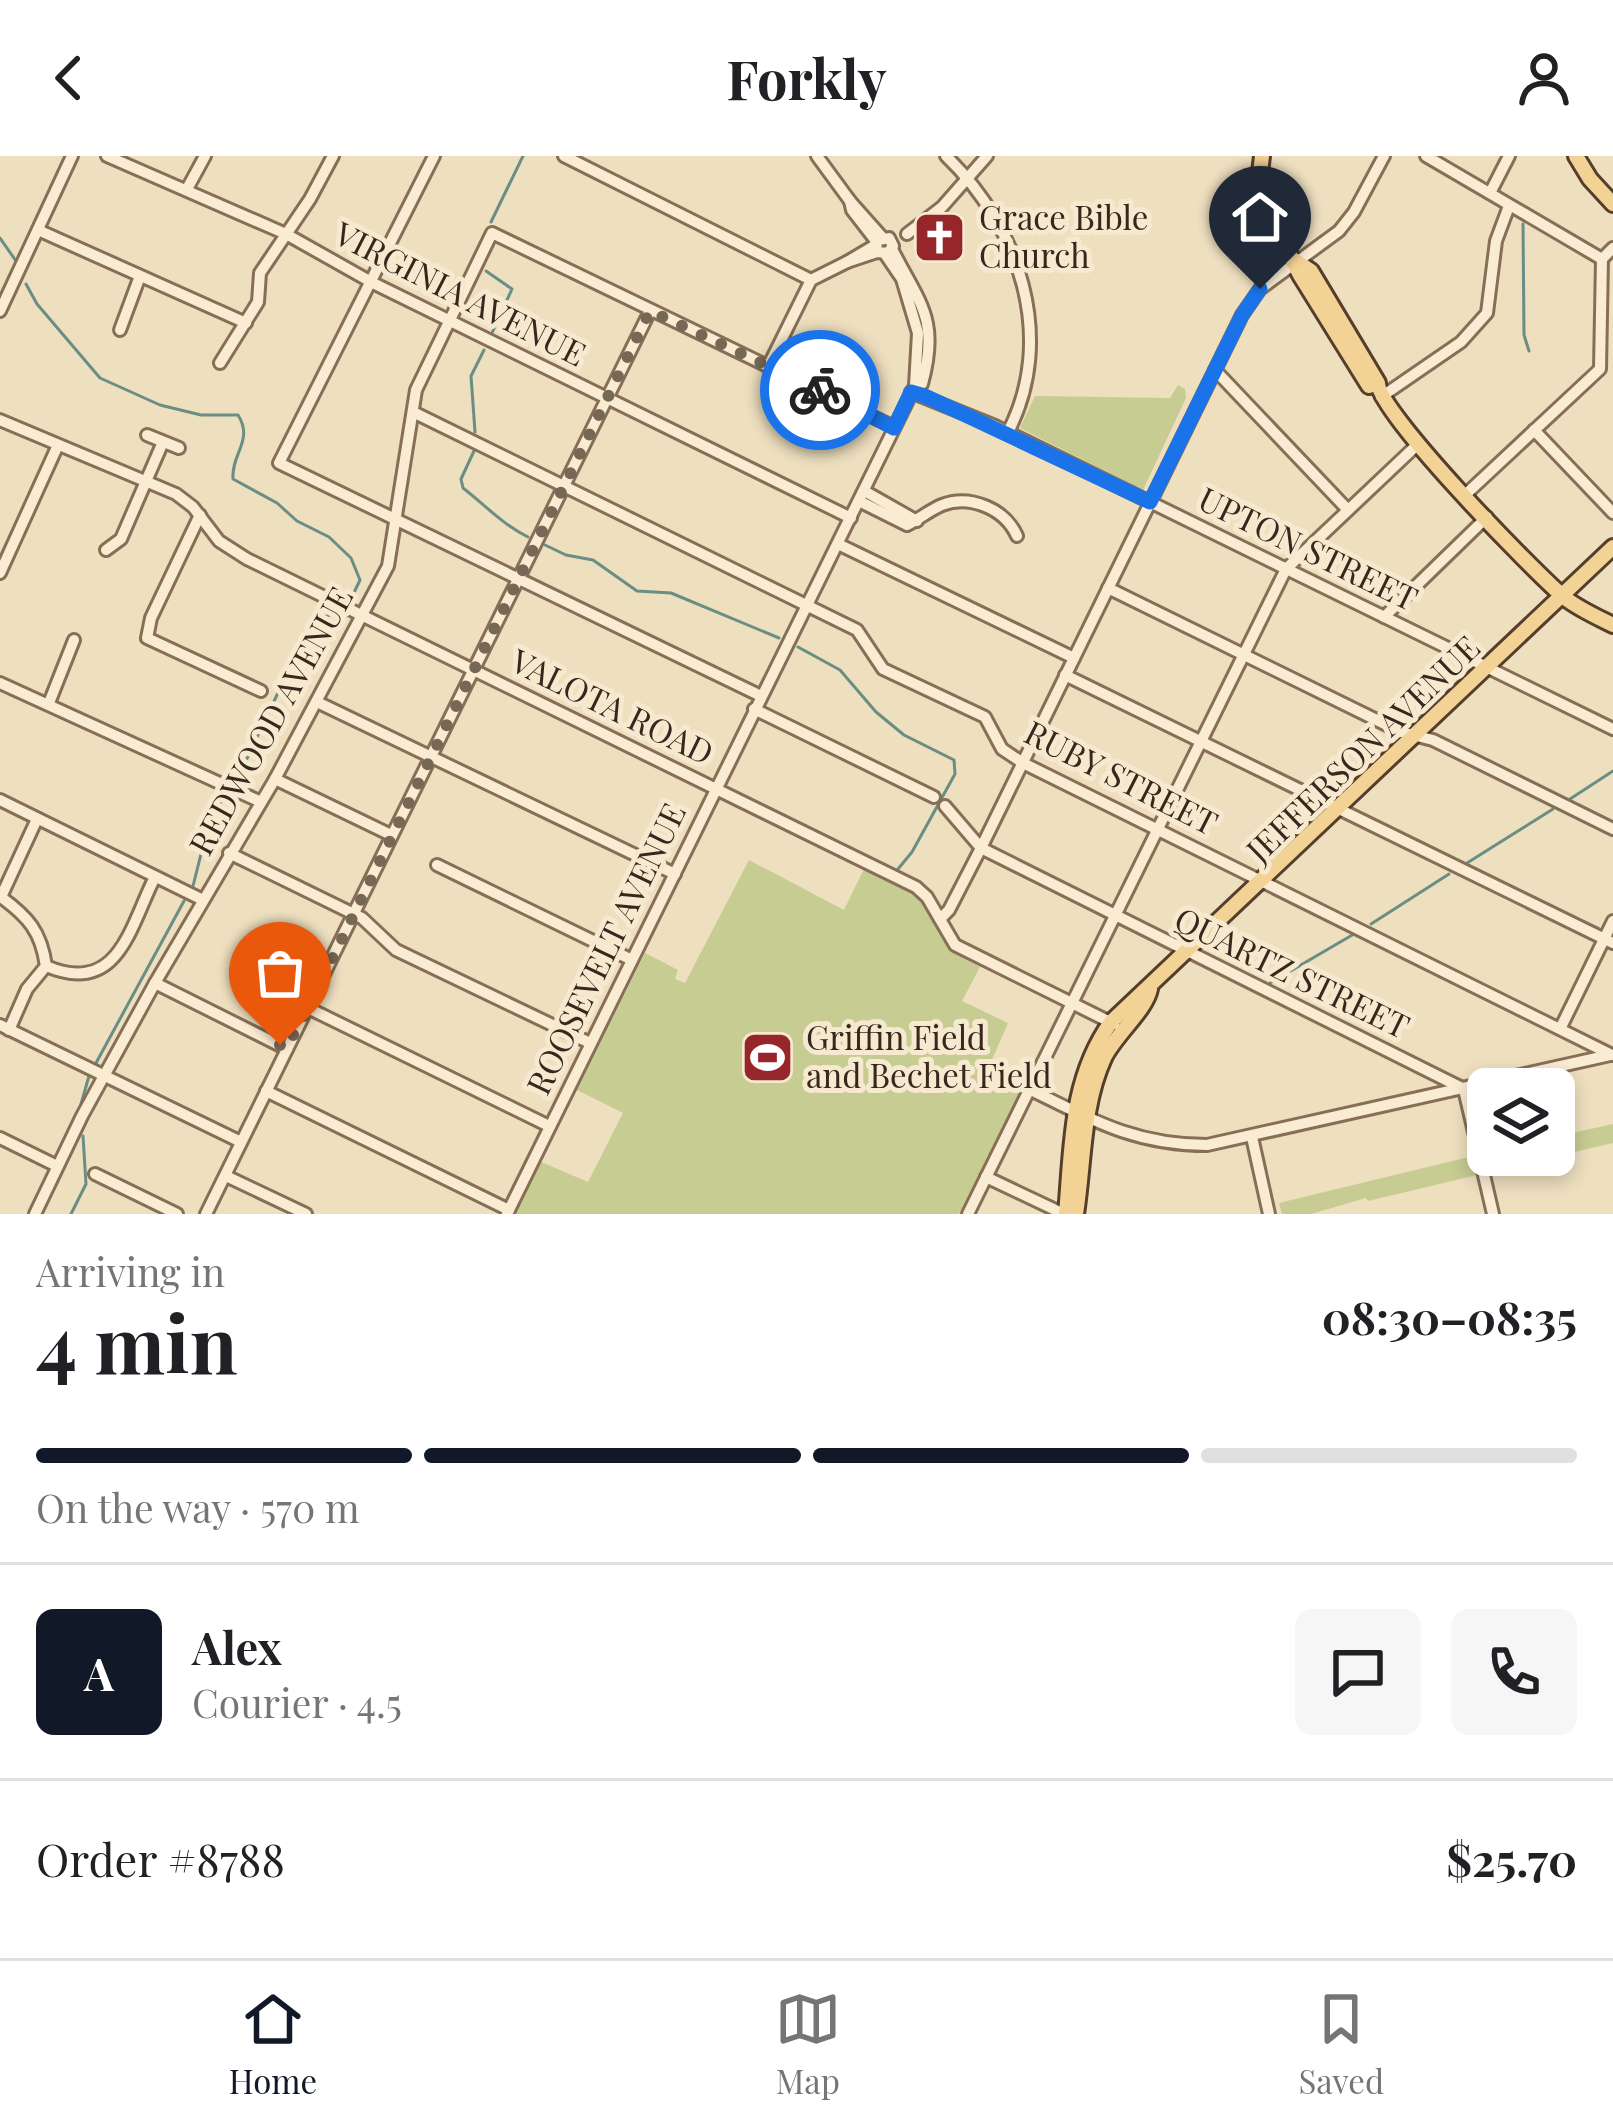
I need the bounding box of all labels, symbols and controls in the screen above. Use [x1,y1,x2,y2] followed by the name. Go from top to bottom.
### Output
[726,42,887,114] text: Forkly
[36,45,102,111] icon: back
[1511,45,1577,111] icon: person
[1209,166,1311,289] pin
[1227,184,1293,250] icon: home
[979,194,1148,276] place label: Grace Bible Church
[912,209,968,265] church icon: Grace Bible Church
[327,210,594,374] street label: VIRGINIA AVENUE
[760,330,880,450] courier
[787,357,853,423] icon: bike
[1192,475,1426,619] street label: UPTON STREET
[177,578,361,862] street label: REDWOOD AVENUE
[1235,625,1488,871] street label: JEFFERSON AVENUE
[504,637,721,773] street label: VALOTA ROAD
[1018,709,1226,844] street label: RUBY STREET
[515,795,694,1101] street label: ROOSEVELT AVENUE
[1168,895,1417,1047] street label: QUARTZ STREET
[229,922,331,1045] pin
[247,940,313,1006] icon: bag
[806,1014,1052,1096] place label: Griffin Field and Bechet Field
[739,1029,795,1085] sports icon: Griffin Field and Bechet Field
[1467,1068,1575,1176] map controls
[1467,1068,1575,1176] button: layers
[36,1245,225,1297] text: Arriving in
[1322,1286,1577,1346] text: 08:30–08:35
[36,1290,238,1394] text: 4 min
[36,1481,360,1533] text: On the way · 570 m
[1295,1609,1421,1735] button: chat
[1451,1609,1577,1735] button: phone
[192,1616,282,1676] text: Alex
[84,1642,114,1702] text: A
[192,1676,402,1728] text: Courier · 4.5
[36,1828,285,1888] text: Order #8788
[1446,1828,1577,1888] text: $25.70
[229,1986,317,2102] tab: Home
[775,1986,841,2102] tab: Map
[1298,1986,1384,2102] tab: Saved

